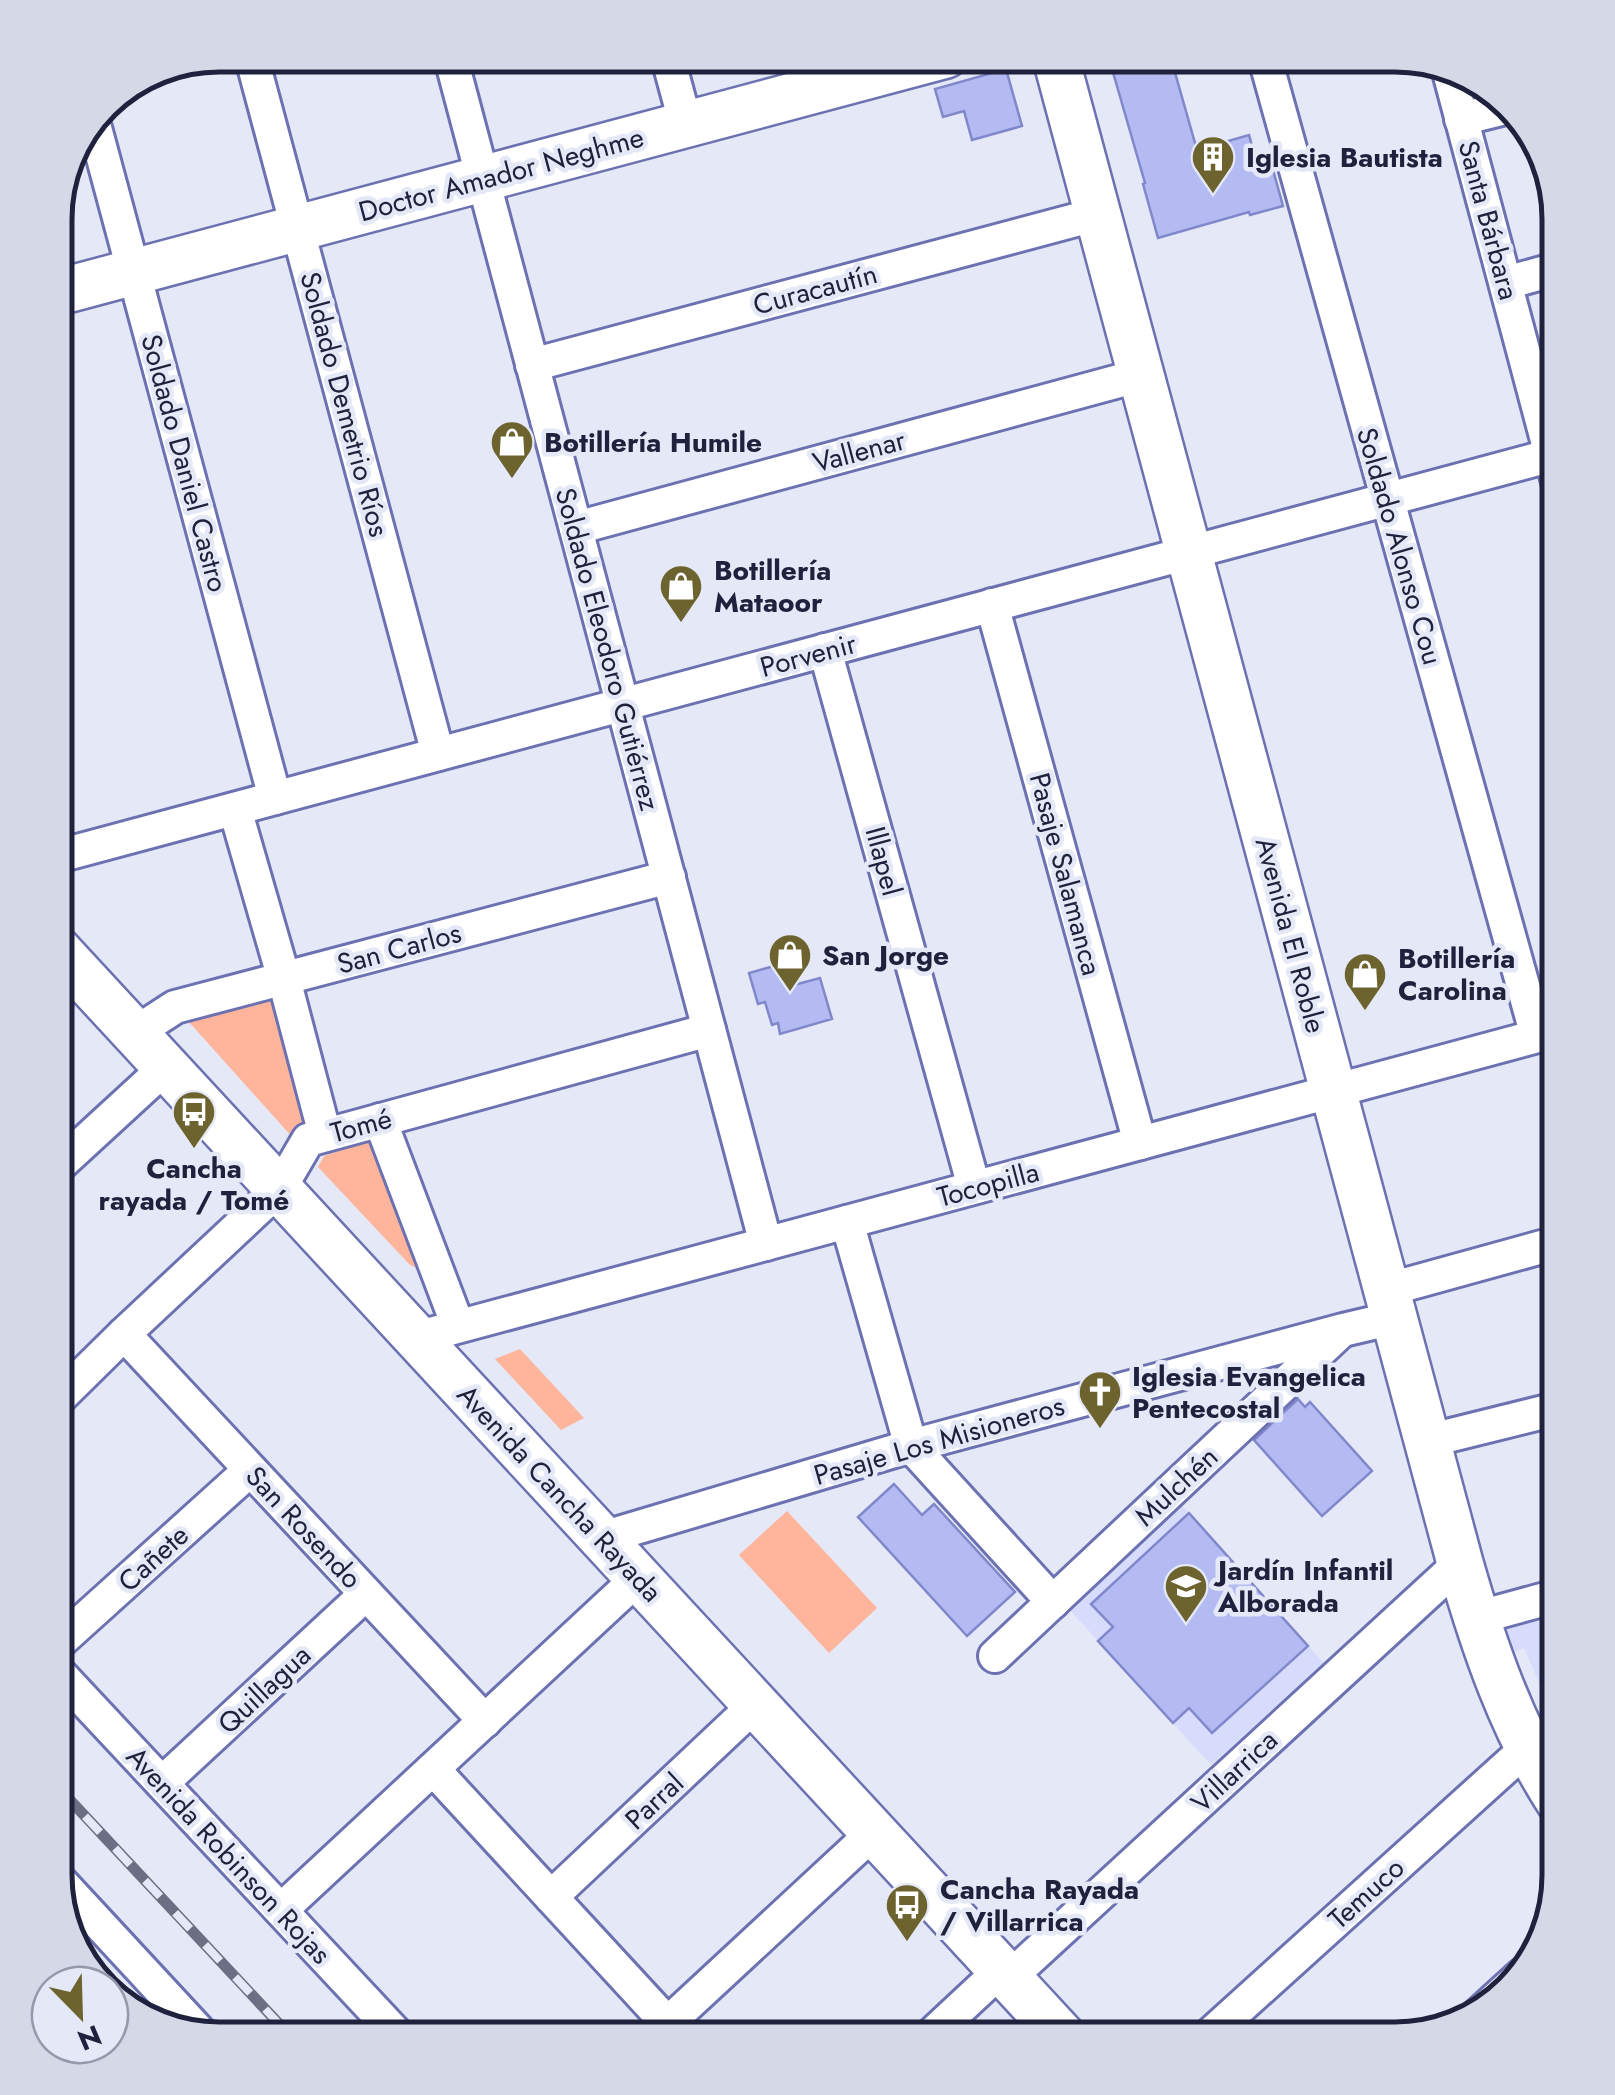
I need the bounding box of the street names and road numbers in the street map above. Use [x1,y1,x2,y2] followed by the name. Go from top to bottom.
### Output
[354,117,648,232] street label: Doctor Amador Neghme
[1448,136,1529,304] street label: Santa Bárbara
[748,253,882,326] street label: Curacautín
[289,267,400,541] street label: Soldado Demetrio Ríos
[130,330,239,596] street label: Soldado Daniel Castro
[808,419,910,483] street label: Vallenar
[1346,423,1453,670] street label: Soldado Alonso Cou
[545,483,670,815] street label: Soldado Eleodoro Gutiérrez
[755,623,861,688] street label: Porvenir
[1019,768,1112,980] street label: Pasaje Salamanca
[855,822,912,900] street label: Illapel
[1245,833,1336,1038] street label: Avenida El Roble
[332,912,466,985] street label: San Carlos
[326,1098,396,1153] street label: Tomé
[933,1151,1044,1218] street label: Tocopilla
[448,1375,672,1611] street label: Avenida Cancha Rayada
[809,1385,1069,1496] street label: Pasaje Los Misioneros
[1125,1437,1227,1536] street label: Mulchén
[236,1457,371,1598] street label: San Rosendo
[109,1515,198,1601] street label: Cañete
[208,1635,320,1743] street label: Quillagua
[1182,1720,1287,1822] street label: Villarrica
[117,1737,341,1973] street label: Avenida Robinson Rojas
[616,1763,693,1839] street label: Parral
[1319,1848,1413,1939] street label: Temuco

